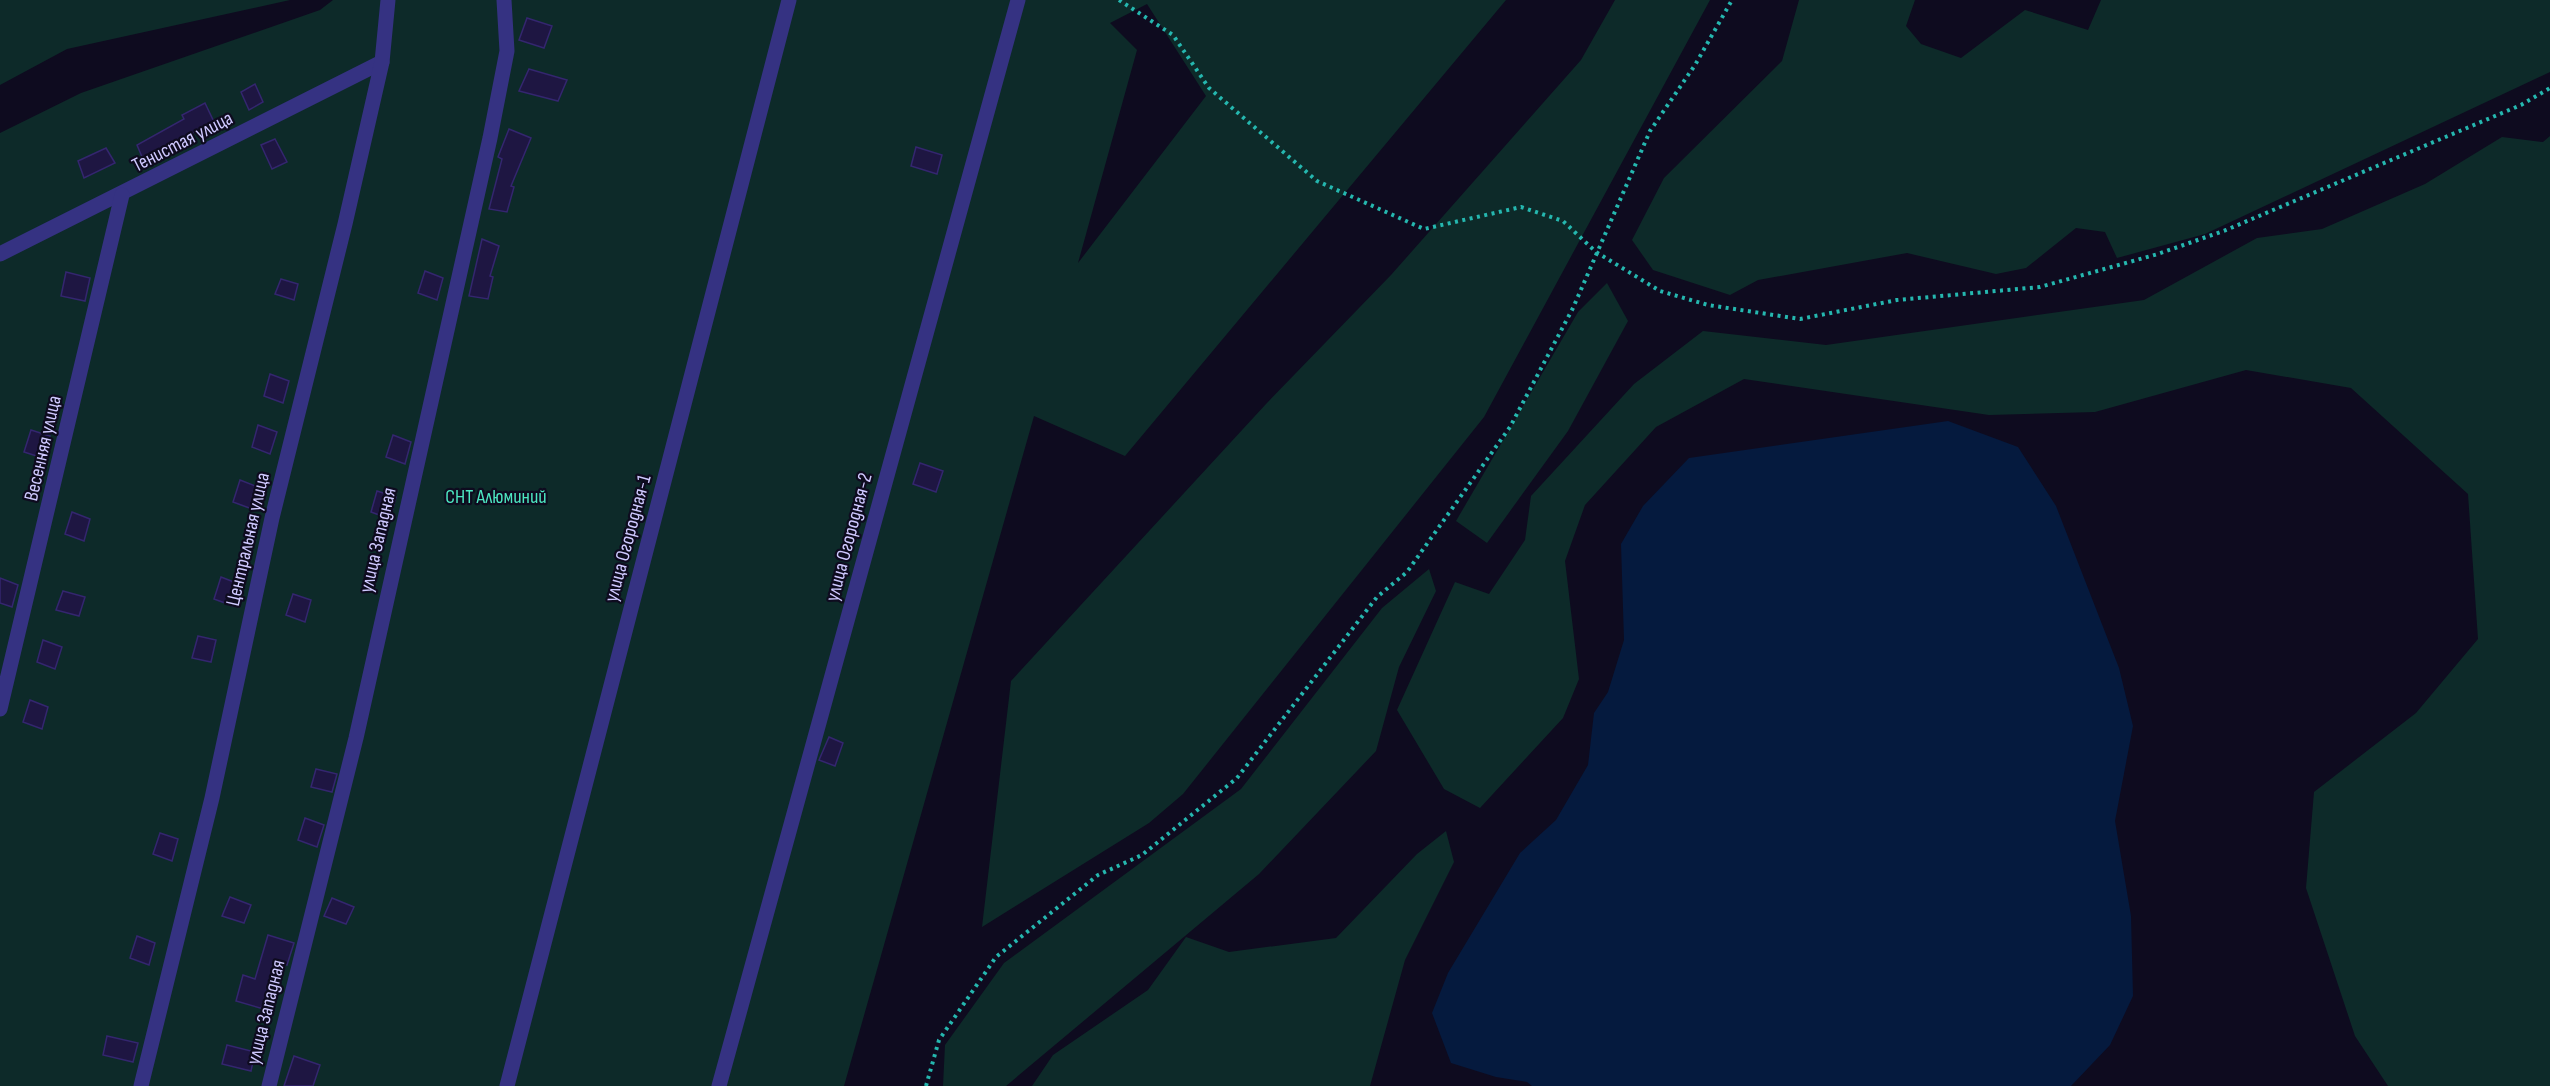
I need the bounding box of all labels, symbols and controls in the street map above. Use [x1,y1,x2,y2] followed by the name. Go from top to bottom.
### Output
[128,106,237,178] street label: Тенистая улица
[19,393,67,503] street label: Весенняя улица
[221,470,275,608] street label: Центральная улица
[820,470,878,604] street label: улица Огородная-2
[599,472,656,605] street label: улица Огородная-1
[354,485,402,595] street label: улица Западная
[445,485,547,509] park label: СНТ Алюминий
[241,957,291,1067] street label: улица Западная

